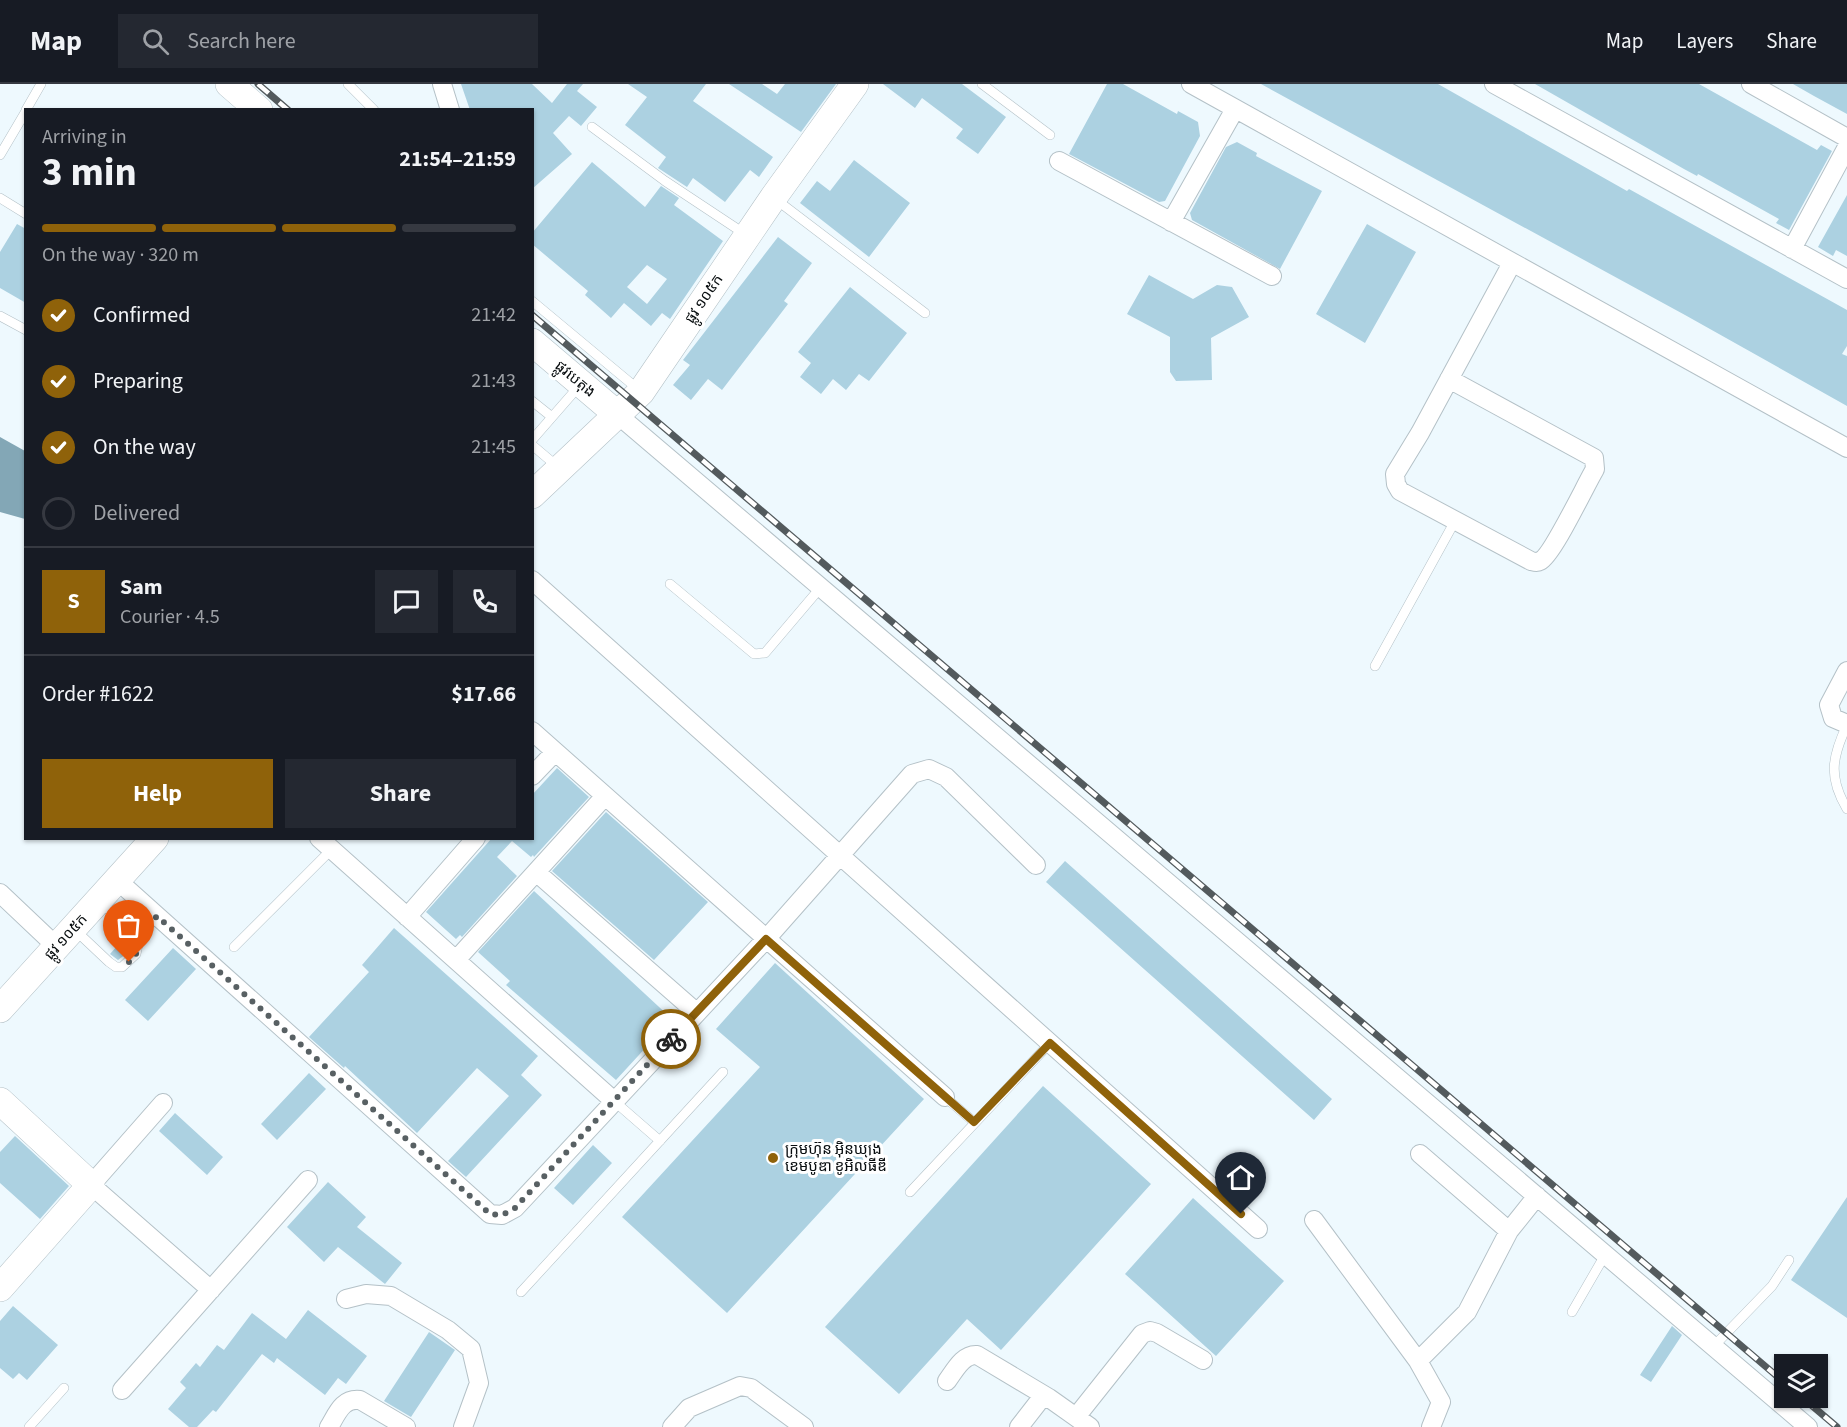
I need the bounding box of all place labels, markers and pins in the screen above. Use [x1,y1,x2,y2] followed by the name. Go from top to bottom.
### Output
[103,900,154,962] pin
[785,1139,887,1177] place label: ក្រុមហ៊ុន អ៊ិនឃ្យុង ខេមបូឌា ខូអិលធីឌី
[766,1151,780,1165] marker: ក្រុមហ៊ុន អ៊ិនឃ្យុង ខេមបូឌា ខូអិលធីឌី
[1215,1152,1266,1214] pin

